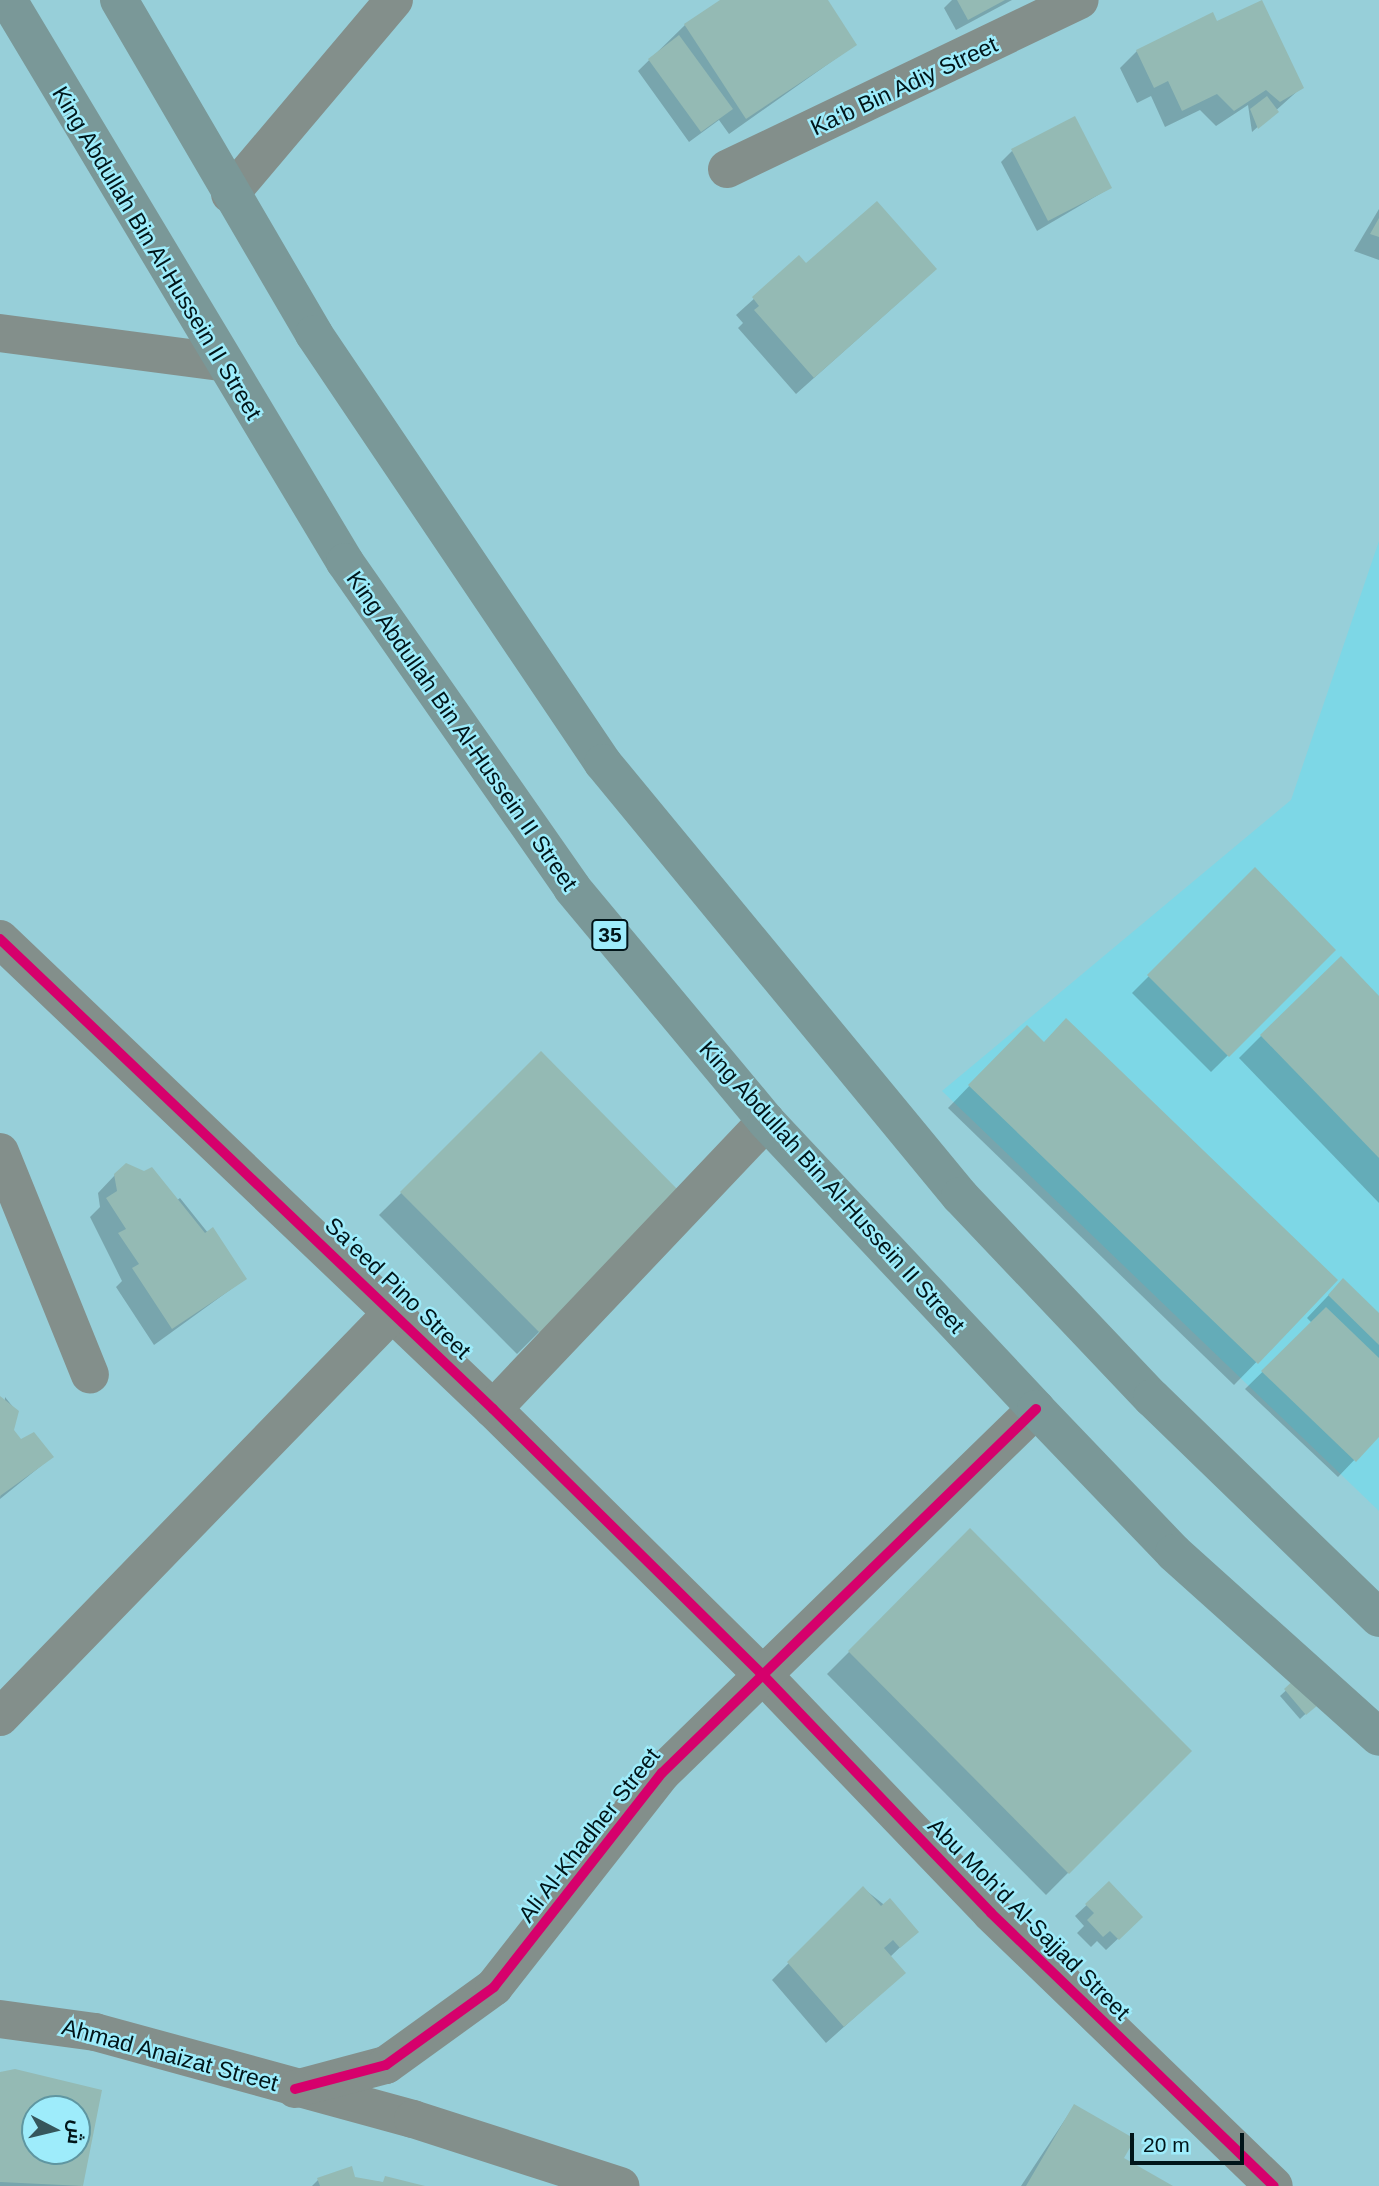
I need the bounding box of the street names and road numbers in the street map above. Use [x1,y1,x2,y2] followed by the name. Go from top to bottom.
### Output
[805,30,1003,142] street label: Ka‘b Bin Adiy Street
[46,80,268,426] street label: King Abdullah Bin Al-Hussein II Street
[340,565,584,897] street label: King Abdullah Bin Al-Hussein II Street
[591,918,629,953] road number: 35
[693,1034,971,1340] street label: King Abdullah Bin Al-Hussein II Street
[319,1211,477,1365] street label: Sa‘eed Pino Street
[512,1742,666,1928] street label: Ali Al-Khadher Street
[922,1812,1136,2026] street label: Abu Moh'd Al-Sajjad Street
[58,2013,282,2097] street label: Ahmad Anaizat Street

